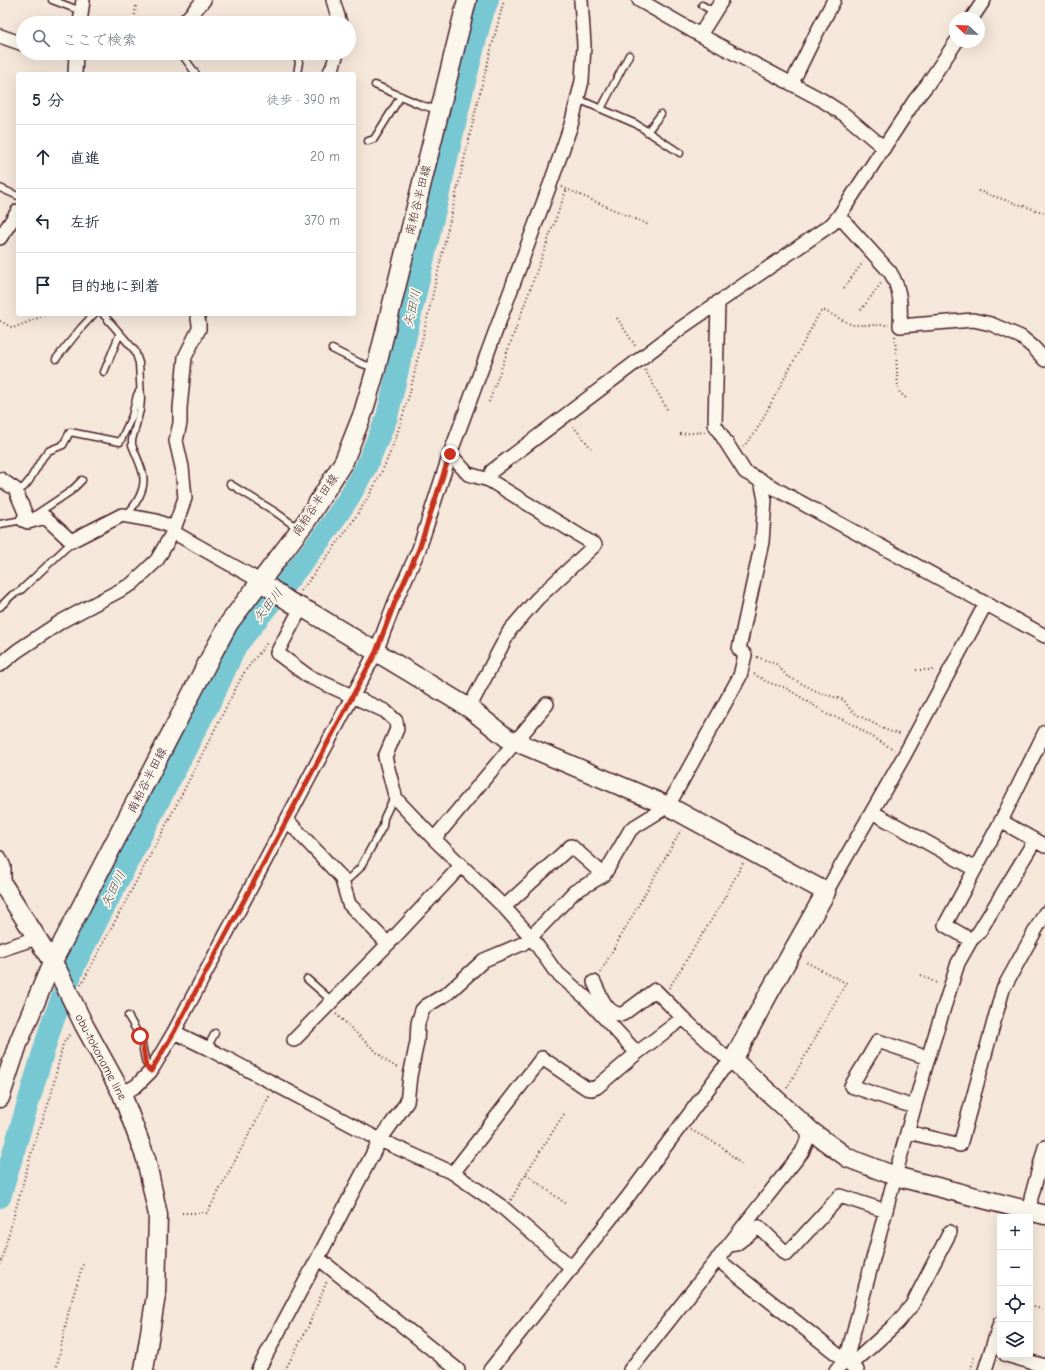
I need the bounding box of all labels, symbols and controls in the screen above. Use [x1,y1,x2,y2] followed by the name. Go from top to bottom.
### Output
[949,12,985,48] north arrow
[16,16,356,60] search box
[30,27,52,49] icon: search
[62,31,137,49] text: ここで検索
[32,91,64,110] text: 5 分
[267,92,340,107] text: 徒歩 · 390 m
[32,146,54,168] icon: ahead
[70,149,100,167] text: 直進
[310,149,340,164] text: 20 m
[402,163,434,237] street label: 南粕谷半田線
[32,210,54,232] icon: left
[70,213,100,231] text: 左折
[304,213,340,228] text: 370 m
[32,274,54,296] icon: arrive
[70,277,160,295] text: 目的地に到着
[400,287,424,329] water label: 矢田川
[441,445,459,463] route end
[289,471,341,539] street label: 南粕谷半田線
[250,585,286,625] water label: 矢田川
[124,745,170,815] street label: 南粕谷半田線
[97,868,129,910] water label: 矢田川
[72,1011,130,1103] street label: obu-tokoname line
[131,1027,149,1045] route start
[997,1214,1033,1358] map controls
[997,1214,1033,1250] button: +
[997,1250,1033,1286] button: −
[997,1286,1033,1322] button: locate
[997,1322,1033,1358] button: layers

